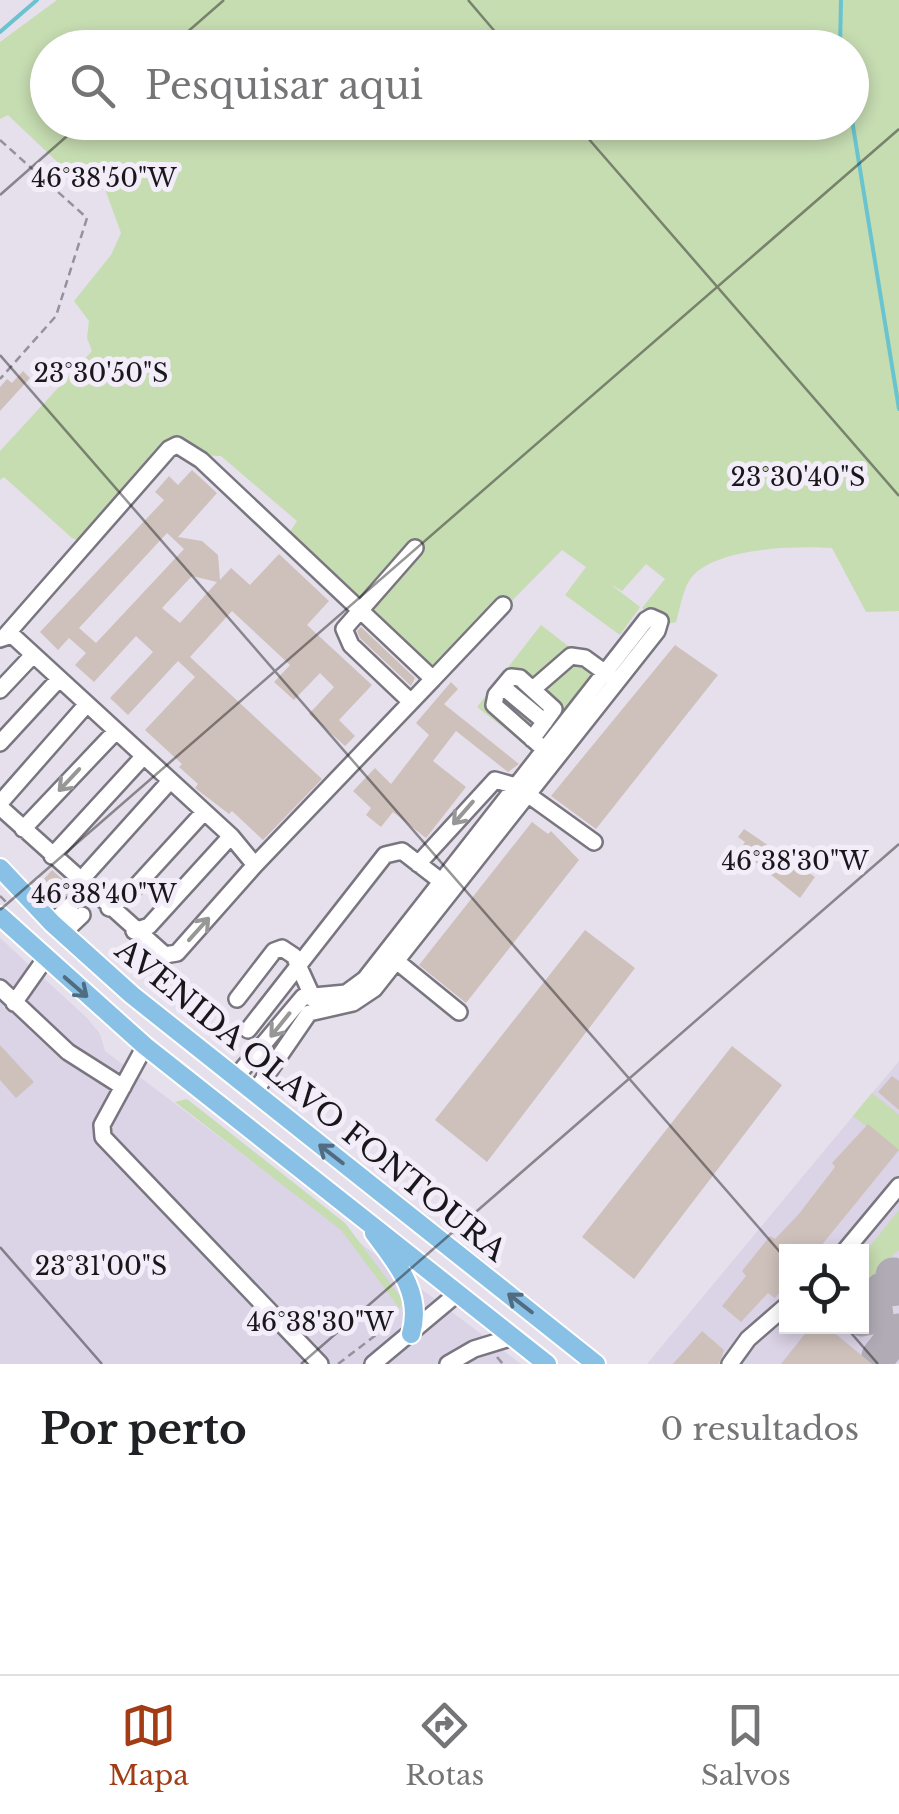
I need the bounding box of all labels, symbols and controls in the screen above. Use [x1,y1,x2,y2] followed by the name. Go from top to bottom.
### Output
[30,30,869,140] search box
[65,58,120,113] icon: search
[145,62,423,109] text: Pesquisar aqui
[31,163,177,194] text: 46°38'50"W
[34,358,168,389] text: 23°30'50"S
[731,462,865,493] text: 23°30'40"S
[57,767,81,791] one-way arrow
[452,800,475,825] one-way arrow
[721,846,869,877] text: 46°38'30"W
[31,879,177,910] text: 46°38'40"W
[187,917,210,942] one-way arrow
[107,930,514,1270] street label: AVENIDA OLAVO FONTOURA
[63,975,88,998] one-way arrow
[269,1012,291,1038] one-way arrow
[318,1144,345,1165] one-way arrow
[779,1244,869,1334] map controls
[779,1244,869,1334] button: locate
[35,1251,167,1282] text: 23°31'00"S
[507,1293,534,1314] one-way arrow
[246,1307,394,1338] text: 46°38'30"W
[40,1403,247,1455] text: Por perto
[660,1409,859,1449] text: 0 resultados
[108,1698,189,1793] tab: Mapa
[405,1698,484,1793] tab: Rotas
[701,1698,791,1793] tab: Salvos

